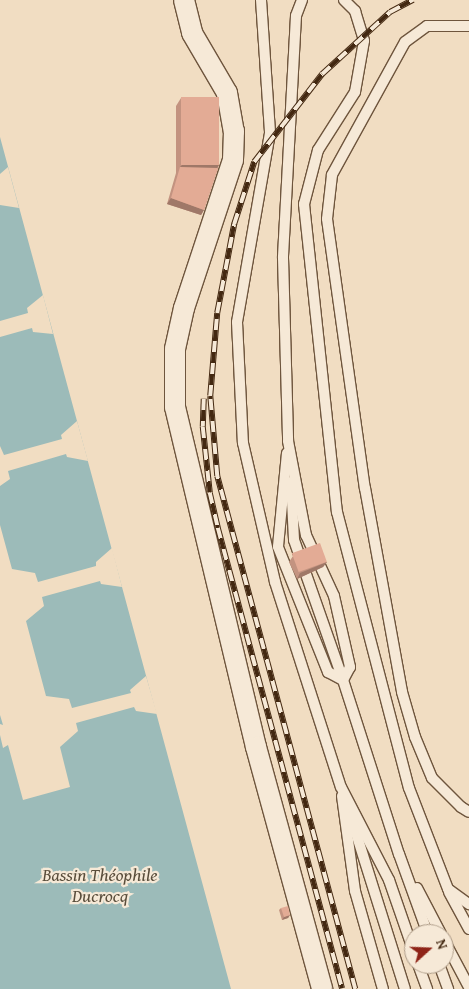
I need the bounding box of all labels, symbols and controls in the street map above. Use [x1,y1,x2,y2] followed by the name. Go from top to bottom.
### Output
[42,865,158,908] water label: Bassin Théophile Ducrocq
[404,924,454,974] north arrow
[431,936,453,952] text: N

